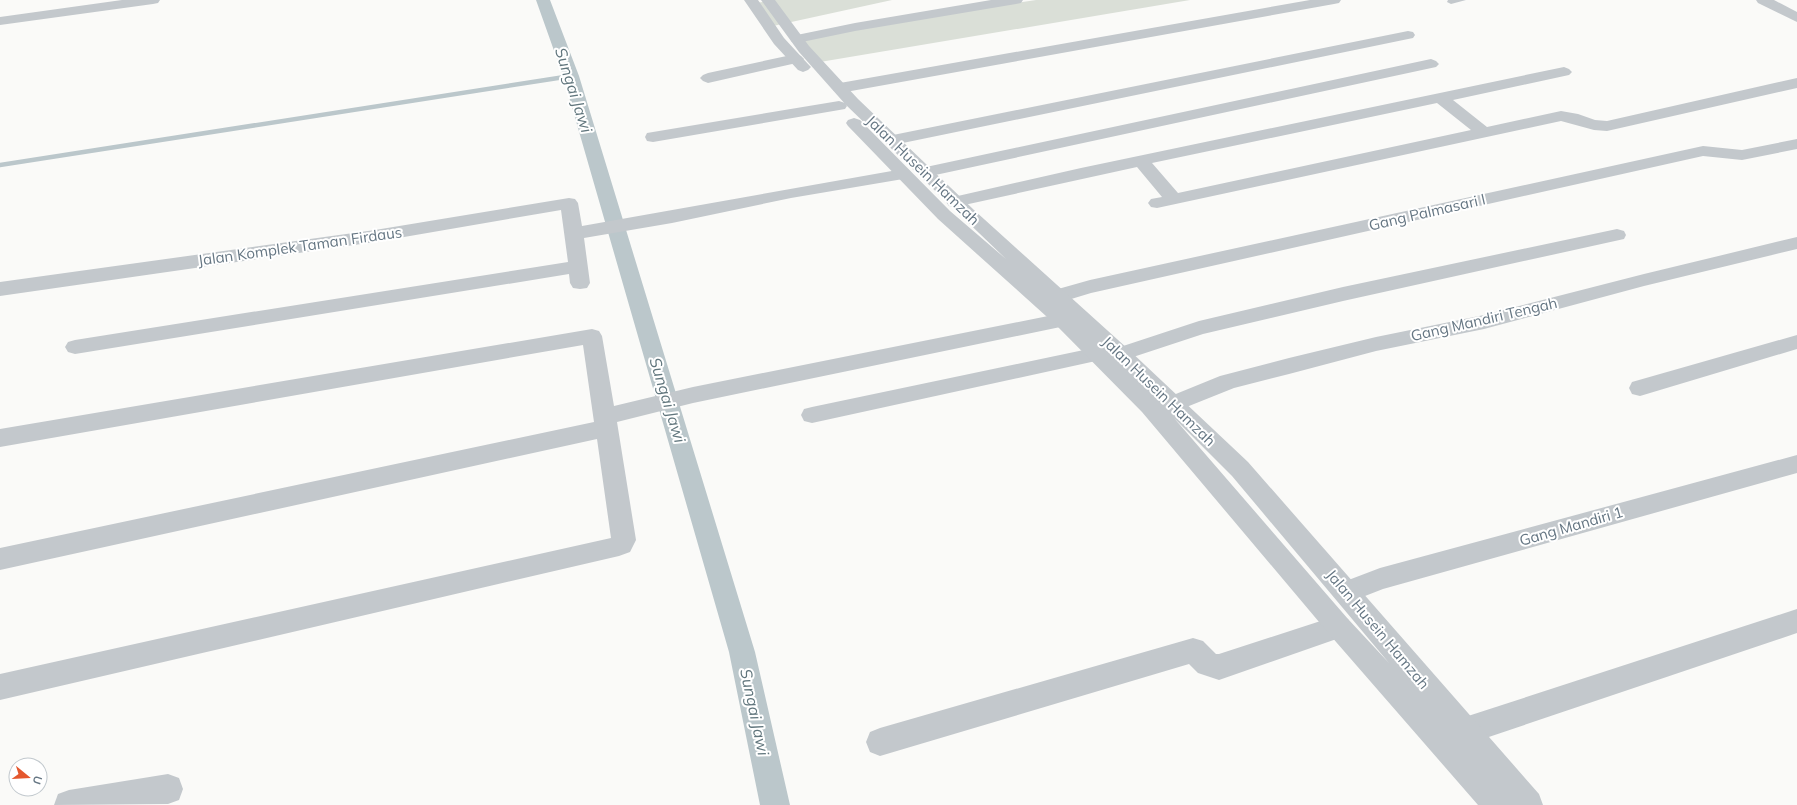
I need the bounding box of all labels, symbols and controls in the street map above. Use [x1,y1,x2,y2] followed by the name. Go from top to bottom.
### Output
[551,45,597,135] water label: Sungai Jawi
[862,111,984,229] street label: Jalan Husein Hamzah
[1367,189,1487,235] street label: Gang Palmasari I
[197,222,403,270] street label: Jalan Komplek Taman Firdaus
[1409,293,1559,345] street label: Gang Mandiri Tengah
[1098,332,1220,450] street label: Jalan Husein Hamzah
[646,355,691,445] water label: Sungai Jawi
[1517,502,1625,550] street label: Gang Mandiri 1
[1322,565,1434,693] street label: Jalan Husein Hamzah
[736,667,774,757] water label: Sungai Jawi
[8,757,48,797] north arrow
[30,774,45,786] text: U

